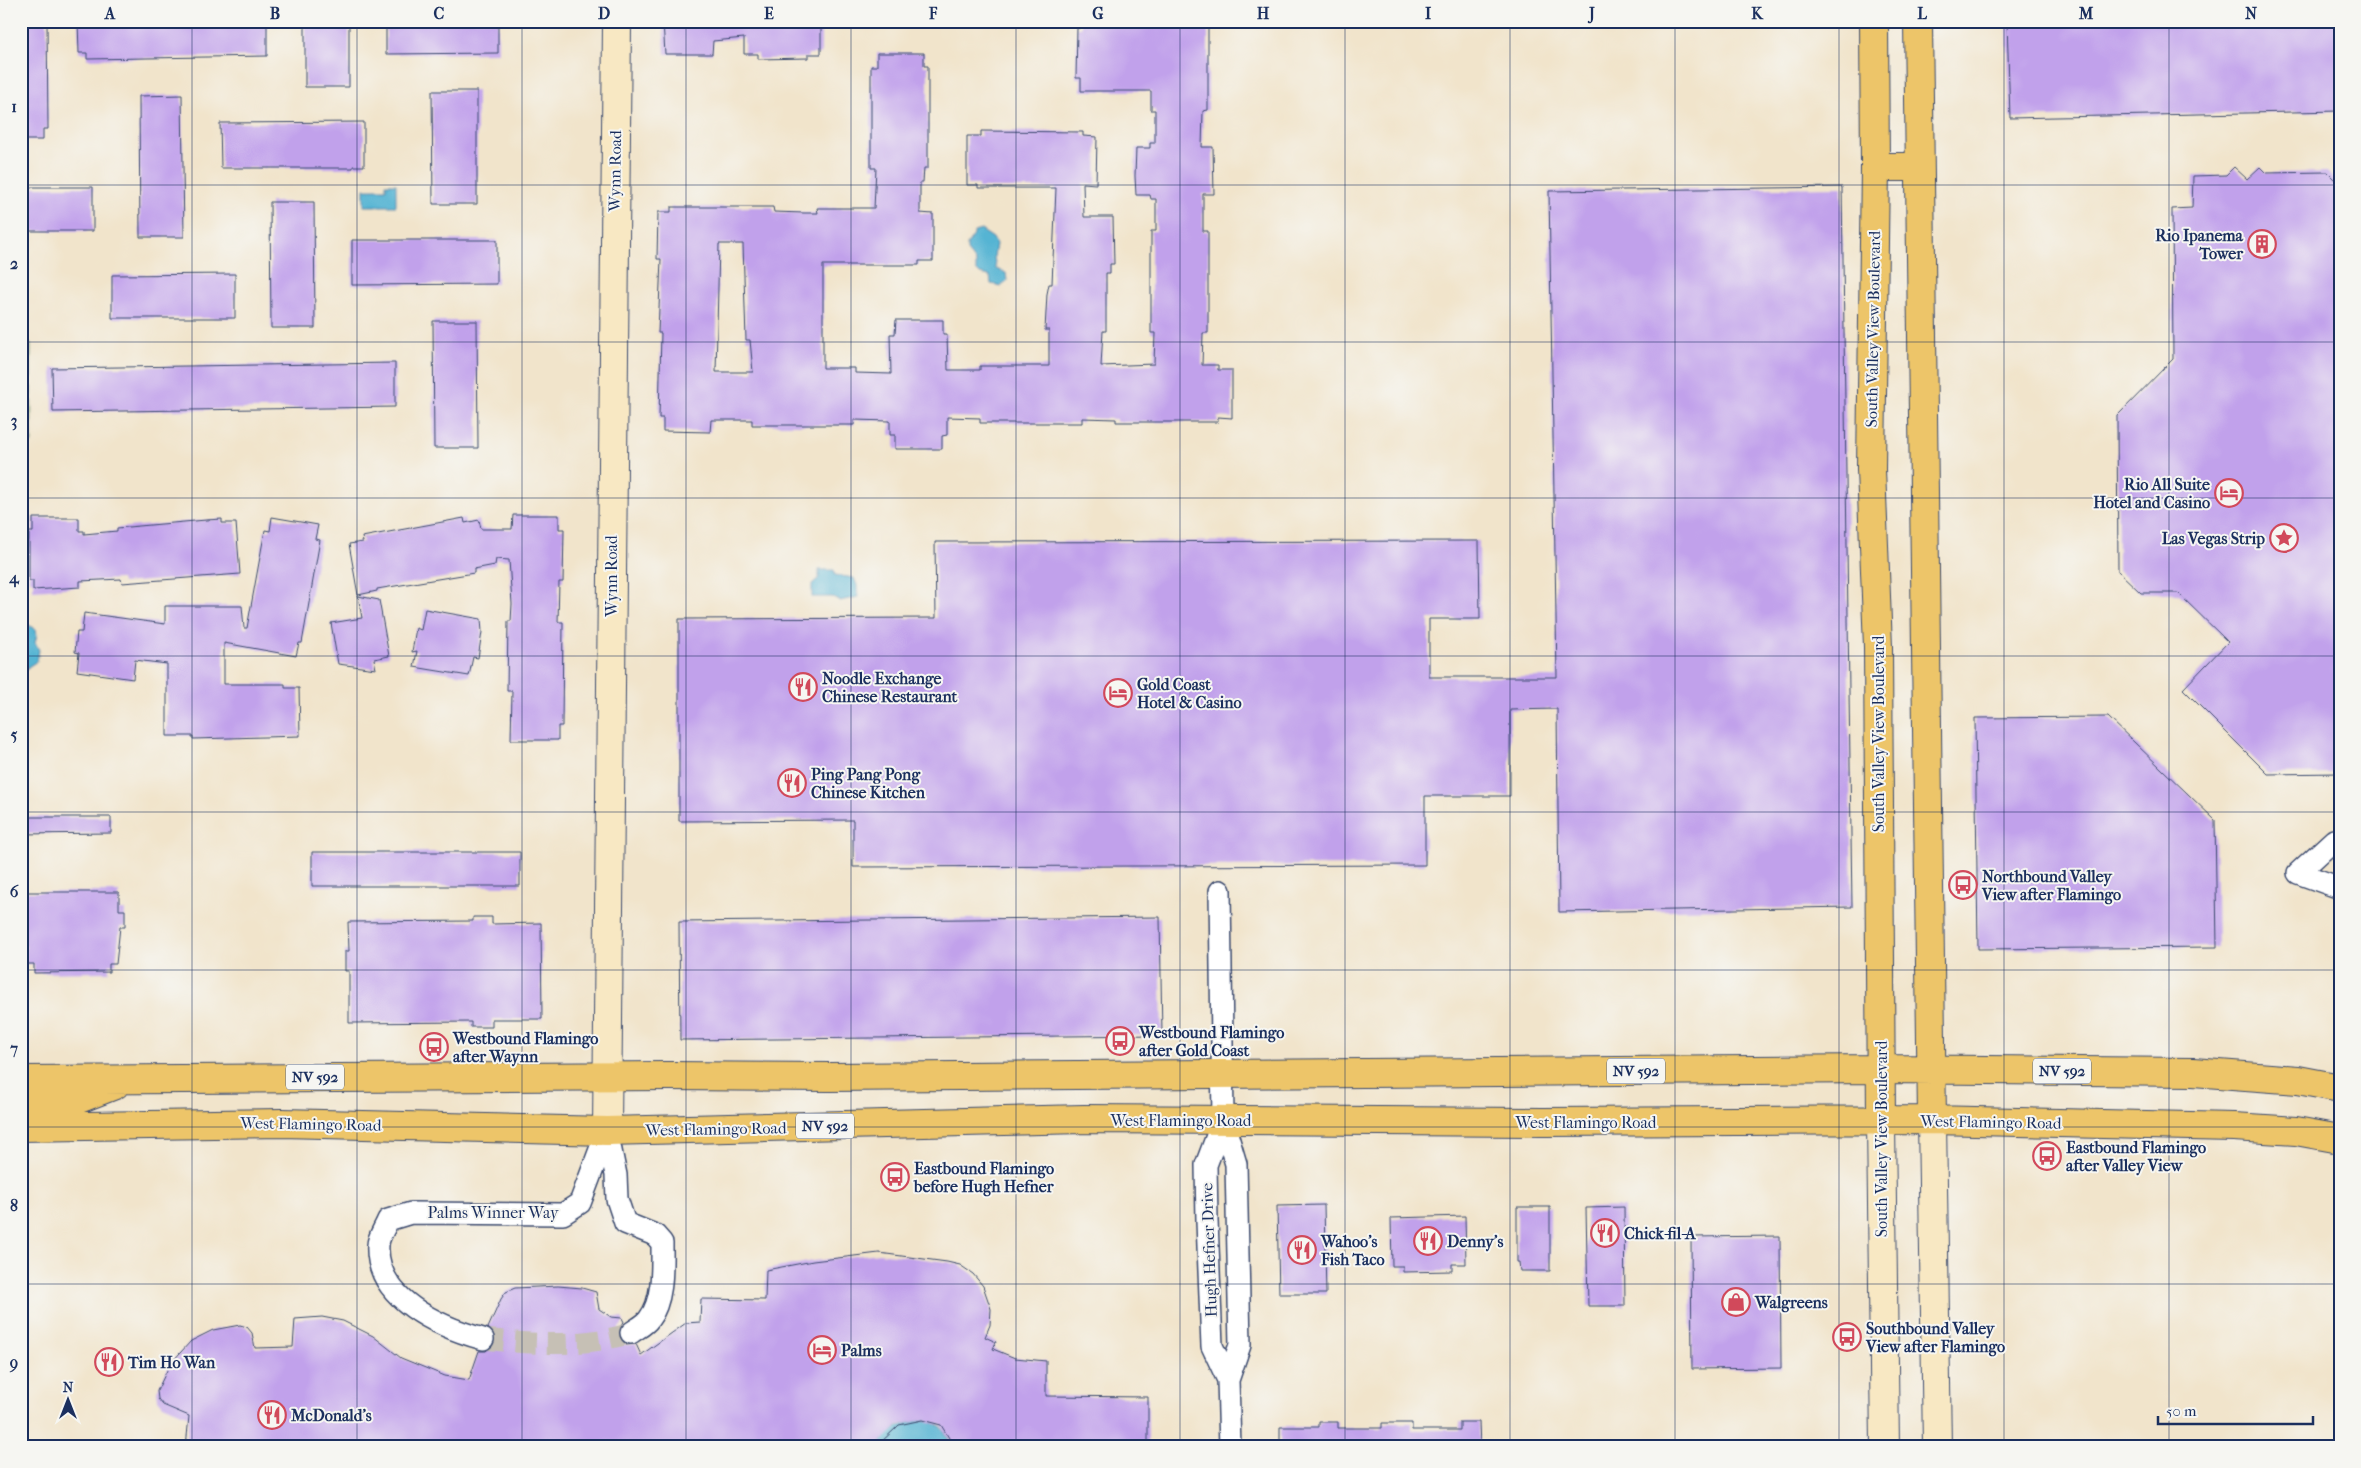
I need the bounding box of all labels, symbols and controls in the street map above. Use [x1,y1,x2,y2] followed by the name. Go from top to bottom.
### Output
[104,4,116,23] text: A
[270,4,280,23] text: B
[434,4,445,23] text: C
[598,4,610,23] text: D
[764,4,774,23] text: E
[928,4,938,23] text: F
[1092,4,1104,23] text: G
[1257,4,1270,23] text: H
[1425,4,1432,23] text: I
[1587,4,1595,24] text: J
[1751,4,1764,23] text: K
[1917,4,1927,23] text: L
[2078,4,2094,23] text: M
[2245,4,2258,23] text: N
[11,97,17,116] text: 1
[605,130,625,213] street label: Wynn Road
[2155,226,2244,263] place label: Rio Ipanema Tower
[2247,229,2277,259] building icon: Rio Ipanema Tower
[1862,230,1884,428] street label: South Valley View Boulevard
[10,254,18,273] text: 2
[11,411,17,431] text: 3
[2093,475,2210,512] place label: Rio All Suite Hotel and Casino
[2214,478,2244,508] hotel icon: Rio All Suite Hotel and Casino
[2269,523,2299,553] place icon: Las Vegas Strip
[2162,529,2265,549] place label: Las Vegas Strip
[602,535,621,618] street label: Wynn Road
[8,568,20,588] text: 4
[1869,635,1888,832] street label: South Valley View Boulevard
[822,669,958,706] place label: Noodle Exchange Chinese Restaurant
[788,672,818,702] restaurant icon: Noodle Exchange Chinese Restaurant
[1137,675,1242,712] place label: Gold Coast Hotel & Casino
[1103,678,1133,708] hotel icon: Gold Coast Hotel & Casino
[11,725,18,744] text: 5
[811,765,926,802] place label: Ping Pang Pong Chinese Kitchen
[777,768,807,798] restaurant icon: Ping Pang Pong Chinese Kitchen
[1981,867,2121,905] place label: Northbound Valley View after Flamingo
[1948,870,1978,900] bus stop icon: Northbound Valley View after Flamingo
[10,882,19,901] text: 6
[1138,1023,1284,1060] place label: Westbound Flamingo after Gold Coast
[1105,1026,1135,1056] bus stop icon: Westbound Flamingo after Gold Coast
[452,1029,598,1067] place label: Westbound Flamingo after Waynn
[419,1032,449,1062] bus stop icon: Westbound Flamingo after Waynn
[9,1039,18,1058] text: 7
[1872,1040,1891,1237] street label: South Valley View Boulevard
[1607,1058,1665,1084] road number: NV 592
[2033,1058,2091,1084] road number: NV 592
[286,1064,344,1090] road number: NV 592
[1109,1111,1252,1130] street label: West Flamingo Road
[1919,1111,2062,1133] street label: West Flamingo Road
[239,1113,382,1135] street label: West Flamingo Road
[1514,1113,1657,1132] street label: West Flamingo Road
[796,1114,854,1138] road number: NV 592
[644,1118,787,1140] street label: West Flamingo Road
[2066,1138,2206,1176] place label: Eastbound Flamingo after Valley View
[2032,1141,2062,1171] bus stop icon: Eastbound Flamingo after Valley View
[913,1159,1055,1197] place label: Eastbound Flamingo before Hugh Hefner
[880,1162,910,1192] bus stop icon: Eastbound Flamingo before Hugh Hefner
[1197,1182,1221,1318] street label: Hugh Hefner Drive
[10,1196,18,1215] text: 8
[427,1203,559,1222] street label: Palms Winner Way
[1590,1218,1620,1248] restaurant icon: Chick-fil-A
[1624,1224,1696,1243] place label: Chick-fil-A
[1413,1226,1443,1256] restaurant icon: Denny's
[1320,1232,1385,1269] place label: Wahoo's Fish Taco
[1447,1232,1503,1252] place label: Denny's
[1287,1235,1317,1265] restaurant icon: Wahoo's Fish Taco
[1721,1287,1751,1317] shop icon: Walgreens
[1754,1293,1828,1313] place label: Walgreens
[1865,1319,2005,1357] place label: Southbound Valley View after Flamingo
[1832,1322,1862,1352] bus stop icon: Southbound Valley View after Flamingo
[807,1335,837,1365] hotel icon: Palms
[841,1341,882,1360] place label: Palms
[94,1347,124,1377] restaurant icon: Tim Ho Wan
[9,1353,18,1373] text: 9
[127,1353,216,1372] place label: Tim Ho Wan
[42,1376,92,1426] north arrow
[63,1379,74,1396] text: N
[2158,1393,2314,1425] scale bar
[257,1400,287,1430] restaurant icon: McDonald's
[2166,1402,2197,1420] text: 50 m
[290,1406,372,1425] place label: McDonald's

